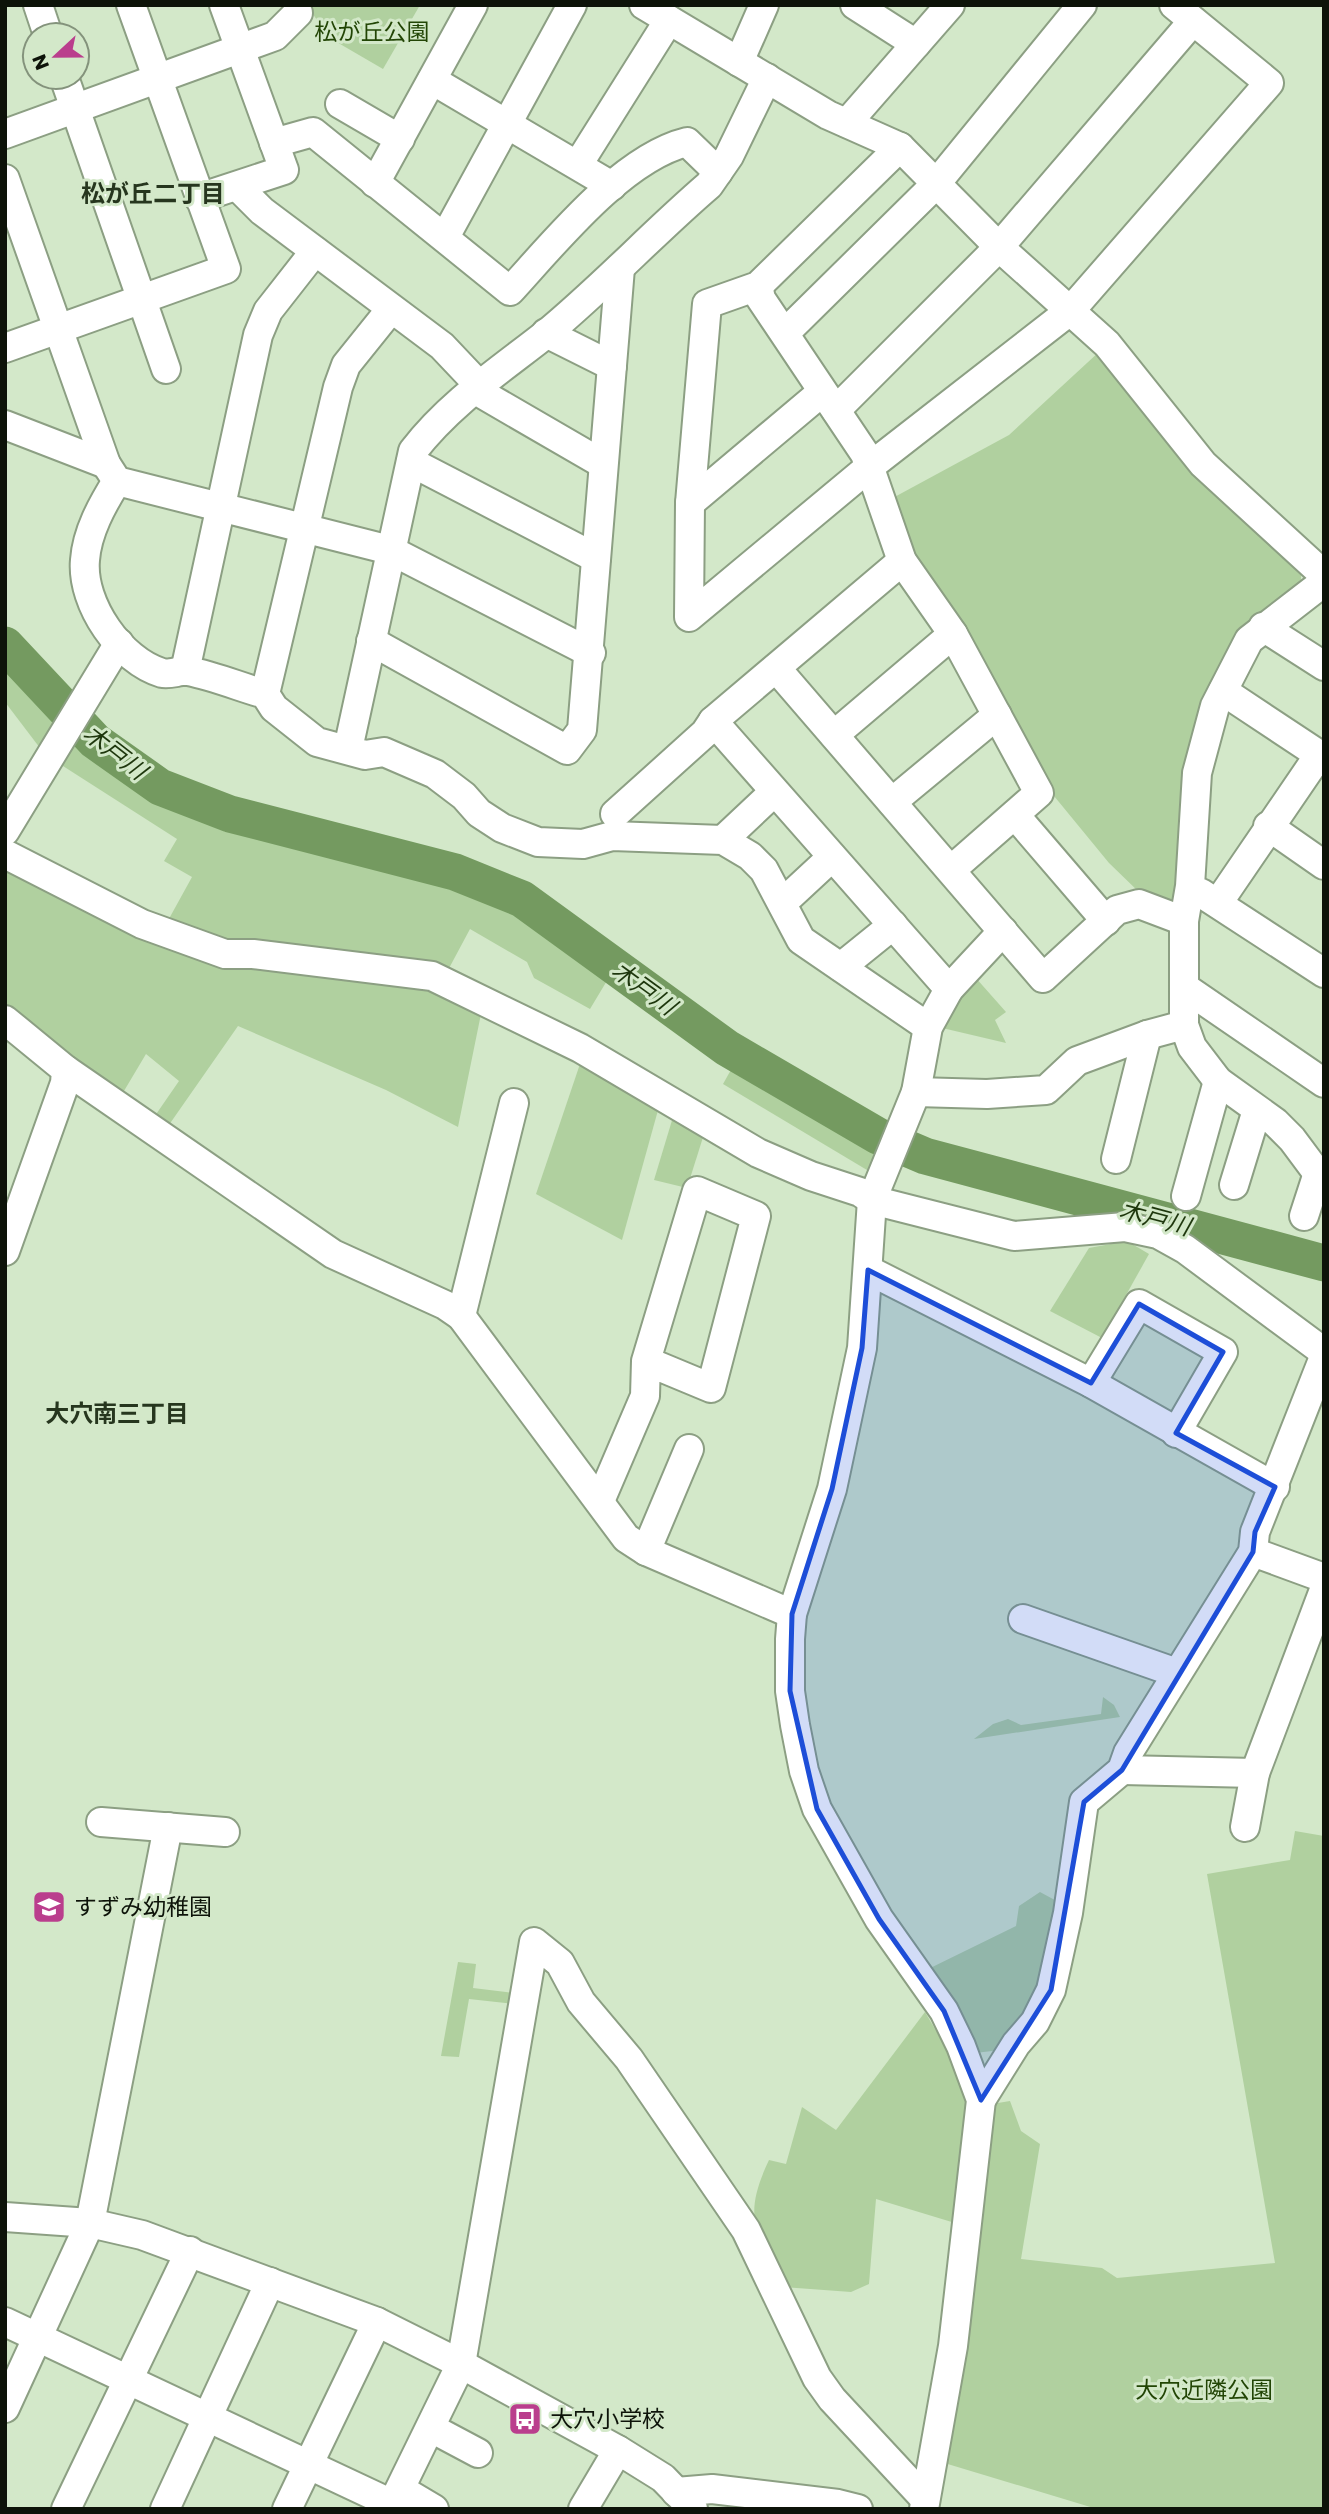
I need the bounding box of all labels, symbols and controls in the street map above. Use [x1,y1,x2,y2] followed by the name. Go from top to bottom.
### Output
[315,16,430,48] park label: 松が丘公園
[21,21,91,91] north arrow
[26,50,56,74] text: N
[81,177,225,210] district label: 松が丘二丁目
[76,717,156,789] water label: 木戸川
[605,953,685,1024] water label: 木戸川
[1116,1193,1197,1244] water label: 木戸川
[45,1397,189,1430] district label: 大穴南三丁目
[30,1888,68,1926] school or university icon: すずみ幼稚園
[74,1891,212,1923] place label: すずみ幼稚園
[1135,2374,1273,2406] park label: 大穴近隣公園
[506,2400,544,2438] bus stop icon: 大穴小学校
[550,2403,665,2435] place label: 大穴小学校

